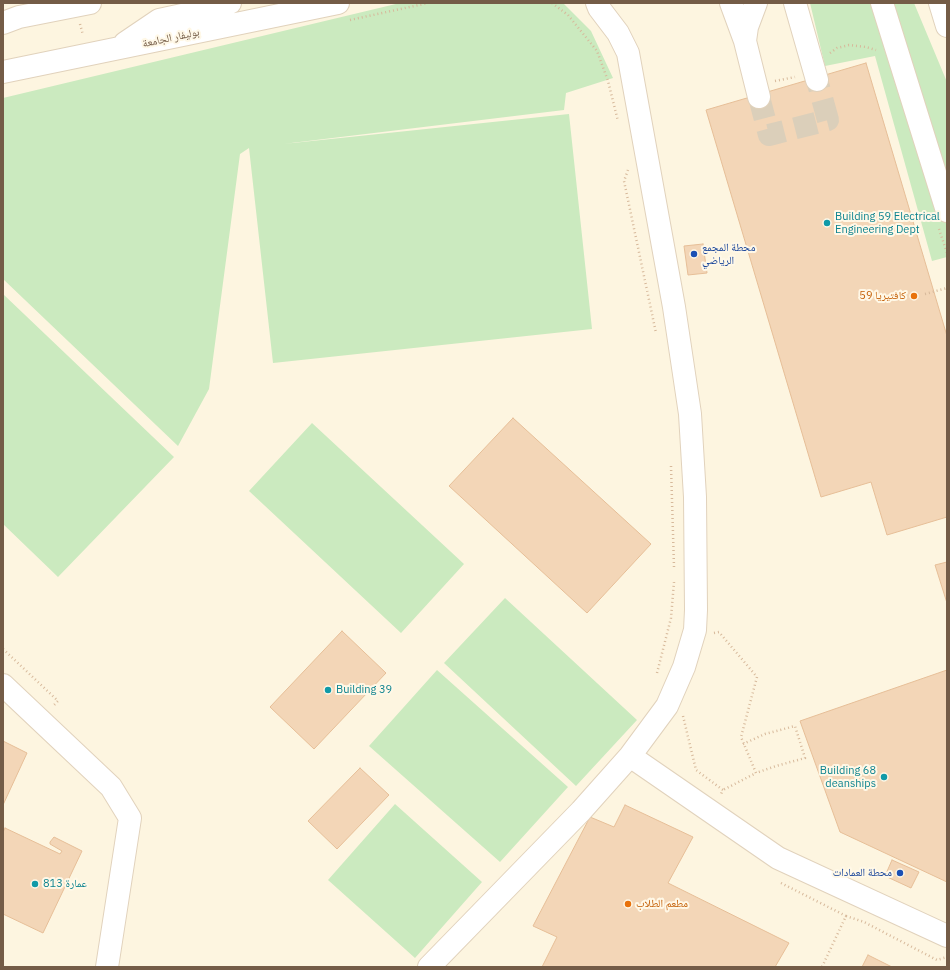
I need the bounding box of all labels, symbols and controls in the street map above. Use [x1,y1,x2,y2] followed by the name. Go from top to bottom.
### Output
[141,26,201,50] street label: بوليفار الجامعة
[835,210,940,236] place label: Building 59 Electrical Engineering Dept
[822,218,832,228] marker: Building 59 Electrical Engineering Dept
[702,241,755,267] place label: محطة المجمع الرياضي
[689,249,699,259] marker: محطة المجمع الرياضي
[859,289,906,303] place label: كافتيريا 59
[909,291,919,301] marker: كافتيريا 59
[336,683,392,697] place label: Building 39
[323,685,333,695] marker: Building 39
[820,764,876,790] place label: Building 68 deanships
[879,772,889,782] marker: Building 68 deanships
[833,866,892,880] place label: محطة العمادات
[895,868,905,878] marker: محطة العمادات
[43,877,87,891] place label: عمارة 813
[30,879,40,889] marker: عمارة 813
[636,897,688,911] place label: مطعم الطلاب
[623,899,633,909] marker: مطعم الطلاب

